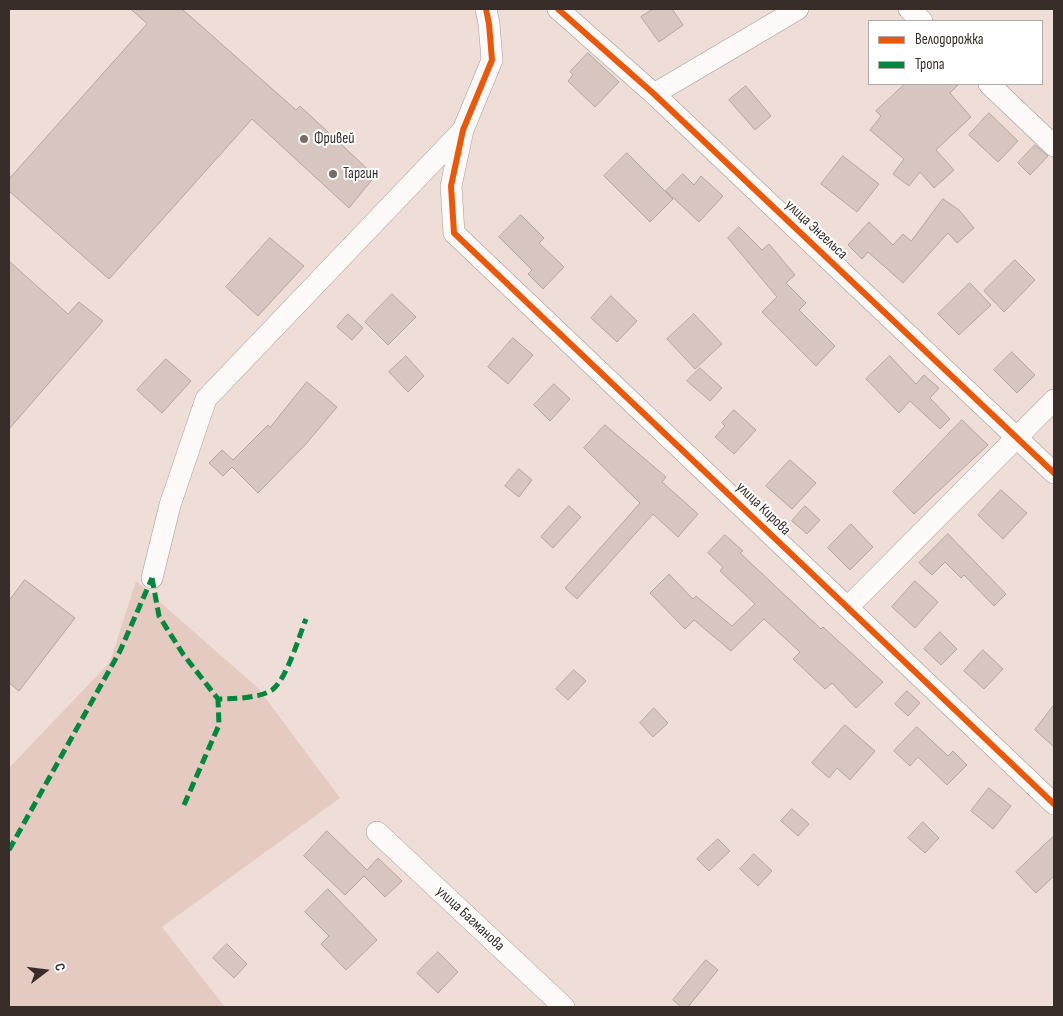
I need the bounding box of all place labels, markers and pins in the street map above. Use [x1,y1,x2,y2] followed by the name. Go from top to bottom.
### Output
[314,130,355,148] place label: Фривей
[298,133,310,145] marker: Фривей
[343,165,378,183] place label: Таргин
[327,168,339,180] marker: Таргин

